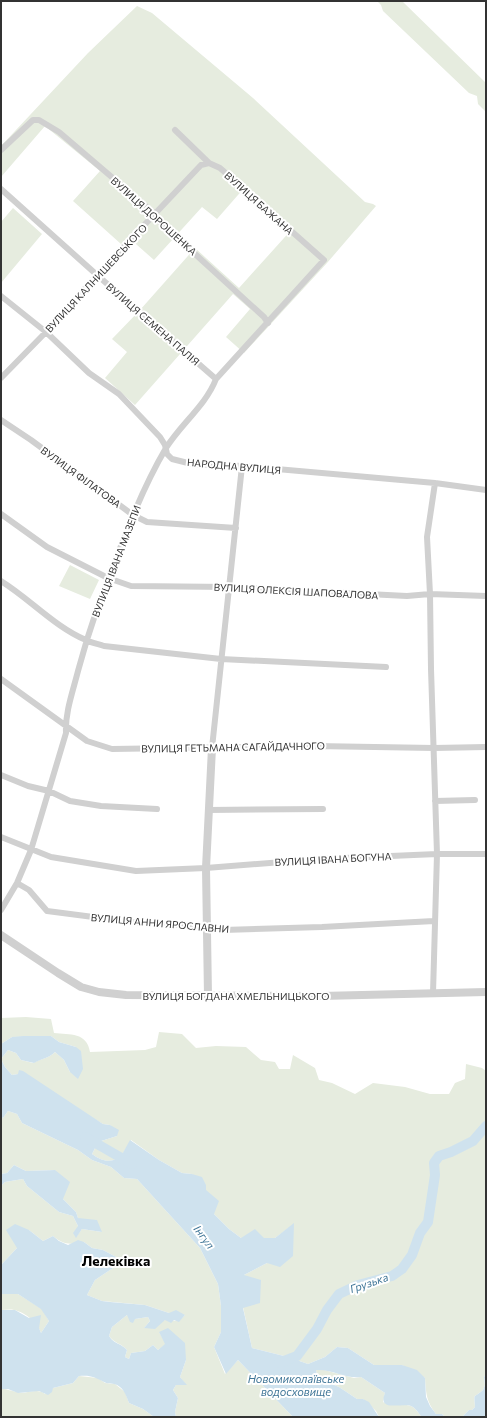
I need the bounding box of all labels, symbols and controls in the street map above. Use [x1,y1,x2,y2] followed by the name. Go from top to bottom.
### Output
[222,169,296,237] street label: ВУЛИЦЯ БАЖАНА
[109,174,199,258] street label: ВУЛИЦЯ ДОРОШЕНКА
[43,221,149,335] street label: ВУЛИЦЯ КАЛНИШЕВСЬКОГО
[104,280,202,368] street label: ВУЛИЦЯ СЕМЕНА ПАЛІЯ
[39,444,123,510] street label: ВУЛИЦЯ ФІЛАТОВА
[186,456,282,476] street label: НАРОДНА ВУЛИЦЯ
[89,503,143,619] street label: ВУЛИЦЯ ІВАНА МАЗЕПИ
[213,581,379,601] street label: ВУЛИЦЯ ОЛЕКСІЯ ШАПОВАЛОВА
[141,739,325,755] street label: ВУЛИЦЯ ГЕТЬМАНА САГАЙДАЧНОГО
[274,850,392,868] street label: ВУЛИЦЯ ІВАНА БОГУНА
[90,911,230,935] street label: ВУЛИЦЯ АННИ ЯРОСЛАВНИ
[142,990,330,1002] street label: ВУЛИЦЯ БОГДАНА ХМЕЛЬНИЦЬКОГО
[191,1222,218,1251] water label: Інгул
[82,1252,150,1269] district label: Лелеківка
[348,1270,390,1295] water label: Грузька
[248,1372,345,1398] water label: Новомиколаївське водосховище

